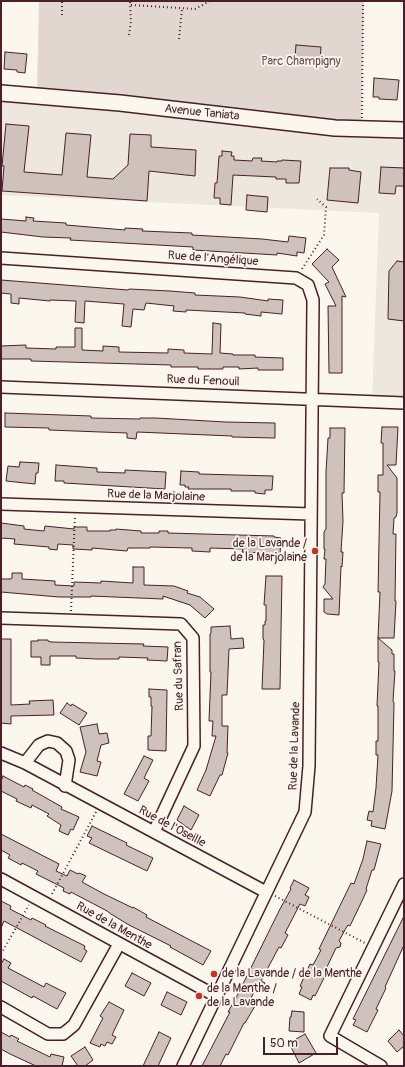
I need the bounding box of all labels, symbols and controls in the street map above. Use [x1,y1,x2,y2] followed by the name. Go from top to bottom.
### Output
[261,55,341,69] park label: Parc Champigny
[164,102,240,124] street label: Avenue Taniata
[167,249,259,269] street label: Rue de l'Angélique
[166,373,240,389] street label: Rue du Fenouil
[107,487,205,505] street label: Rue de la Marjolaine
[231,537,307,565] place label: de la Lavande / de la Marjolaine
[310,546,320,556] marker: de la Lavande / de la Marjolaine
[171,641,187,711] street label: Rue du Safran
[286,701,304,791] street label: Rue de la Lavande
[136,803,208,851] street label: Rue de l'Oseille
[74,899,154,953] street label: Rue de la Menthe
[222,967,362,981] place label: de la Lavande / de la Menthe
[209,969,219,979] marker: de la Lavande / de la Menthe
[207,982,277,1010] place label: de la Menthe / de la Lavande
[194,991,204,1001] marker: de la Menthe / de la Lavande
[265,1029,340,1055] scale bar
[270,1036,298,1051] text: 50 m

